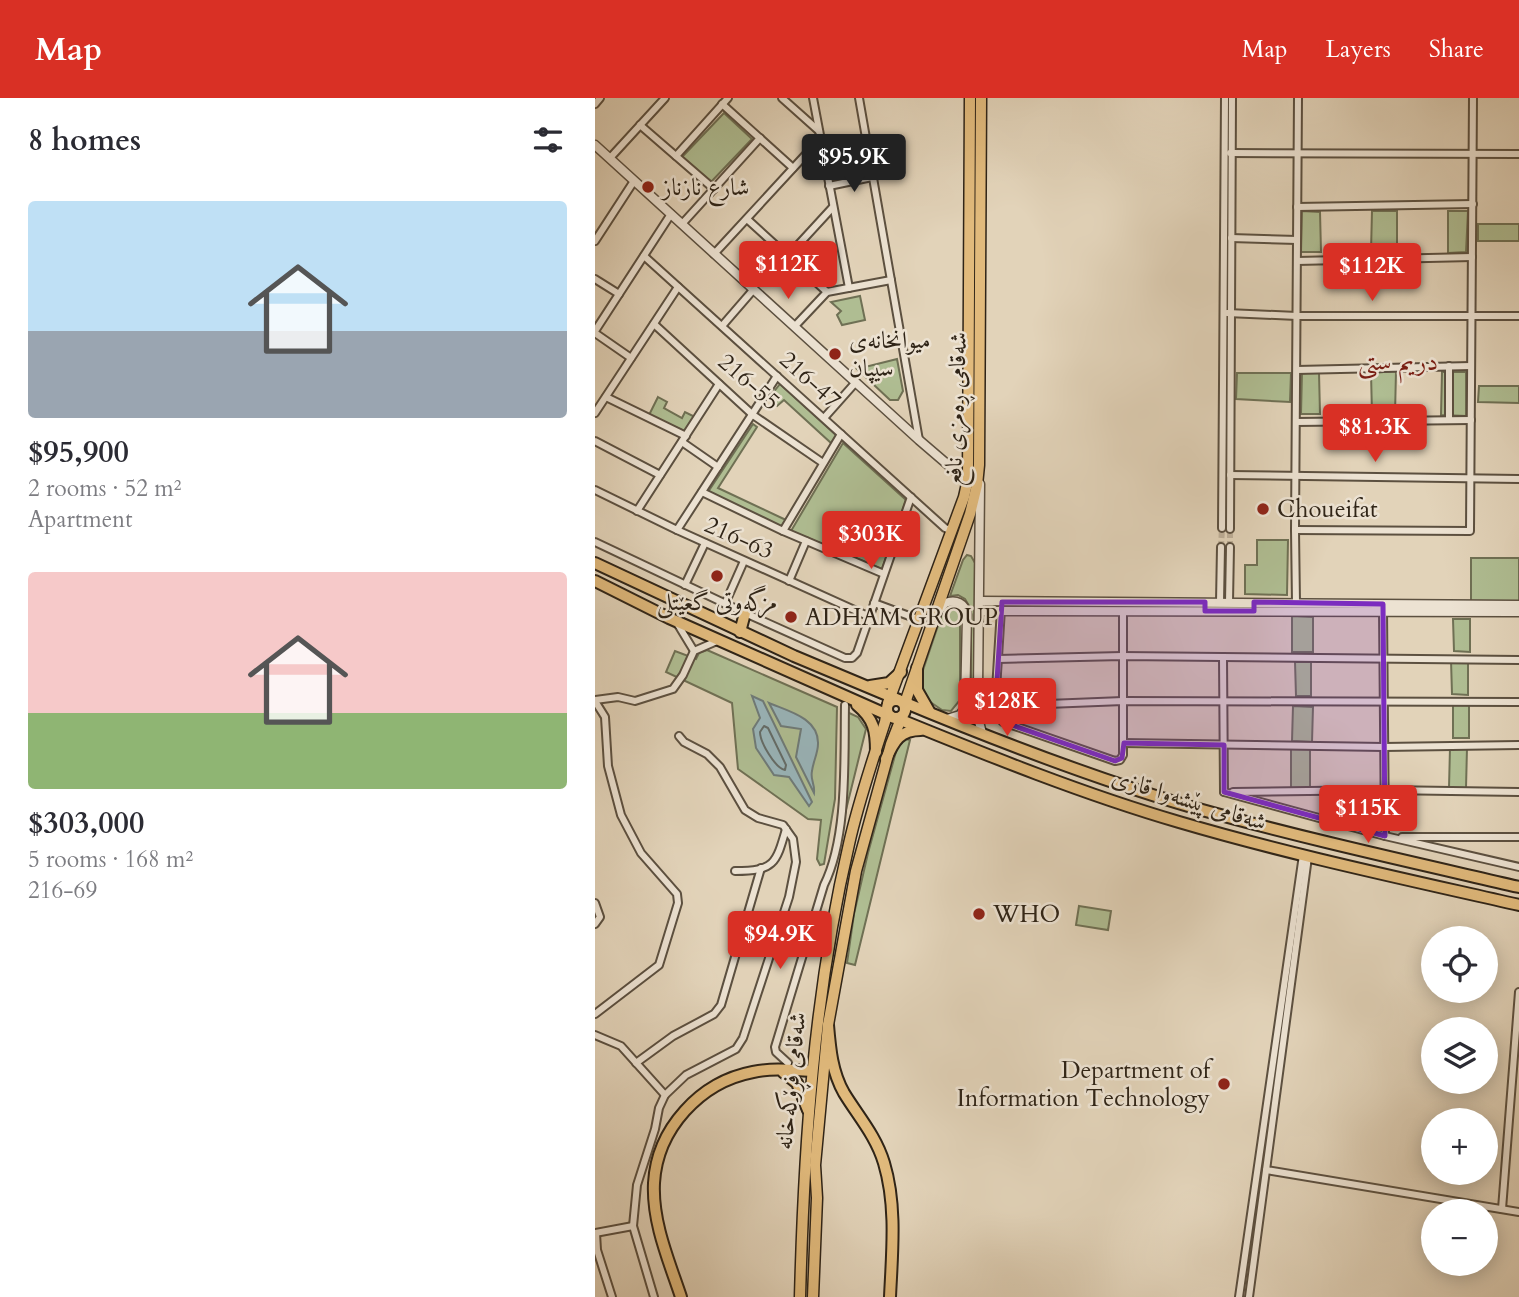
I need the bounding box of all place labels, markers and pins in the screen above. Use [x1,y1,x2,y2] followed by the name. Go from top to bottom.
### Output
[797,134,911,194] pin: $95.9K
[660,171,749,207] place label: شارع نازناز
[640,179,656,195] marker: شارع نازناز
[739,242,837,301] pin: $112K
[1323,244,1421,303] pin: $112K
[849,324,931,385] place label: میوانخانەی سیپان
[827,346,843,362] marker: میوانخانەی سیپان
[1318,404,1432,464] pin: $81.3K
[1277,493,1378,526] place label: Choueifat
[1255,501,1271,517] marker: Choueifat
[822,512,920,571] pin: $303K
[709,568,725,584] marker: مزگەوتی گعێتلی
[657,585,777,619] place label: مزگەوتی گعێتلی
[805,601,998,634] place label: ADHAM GROUP
[783,609,799,625] marker: ADHAM GROUP
[958,678,1056,738] pin: $128K
[1319,786,1417,845] pin: $115K
[992,898,1060,931] place label: WHO
[971,906,987,922] marker: WHO
[723,912,837,971] pin: $94.9K
[957,1054,1214,1115] place label: Department of Information Technology
[1216,1076,1232,1092] marker: Department of Information Technology

